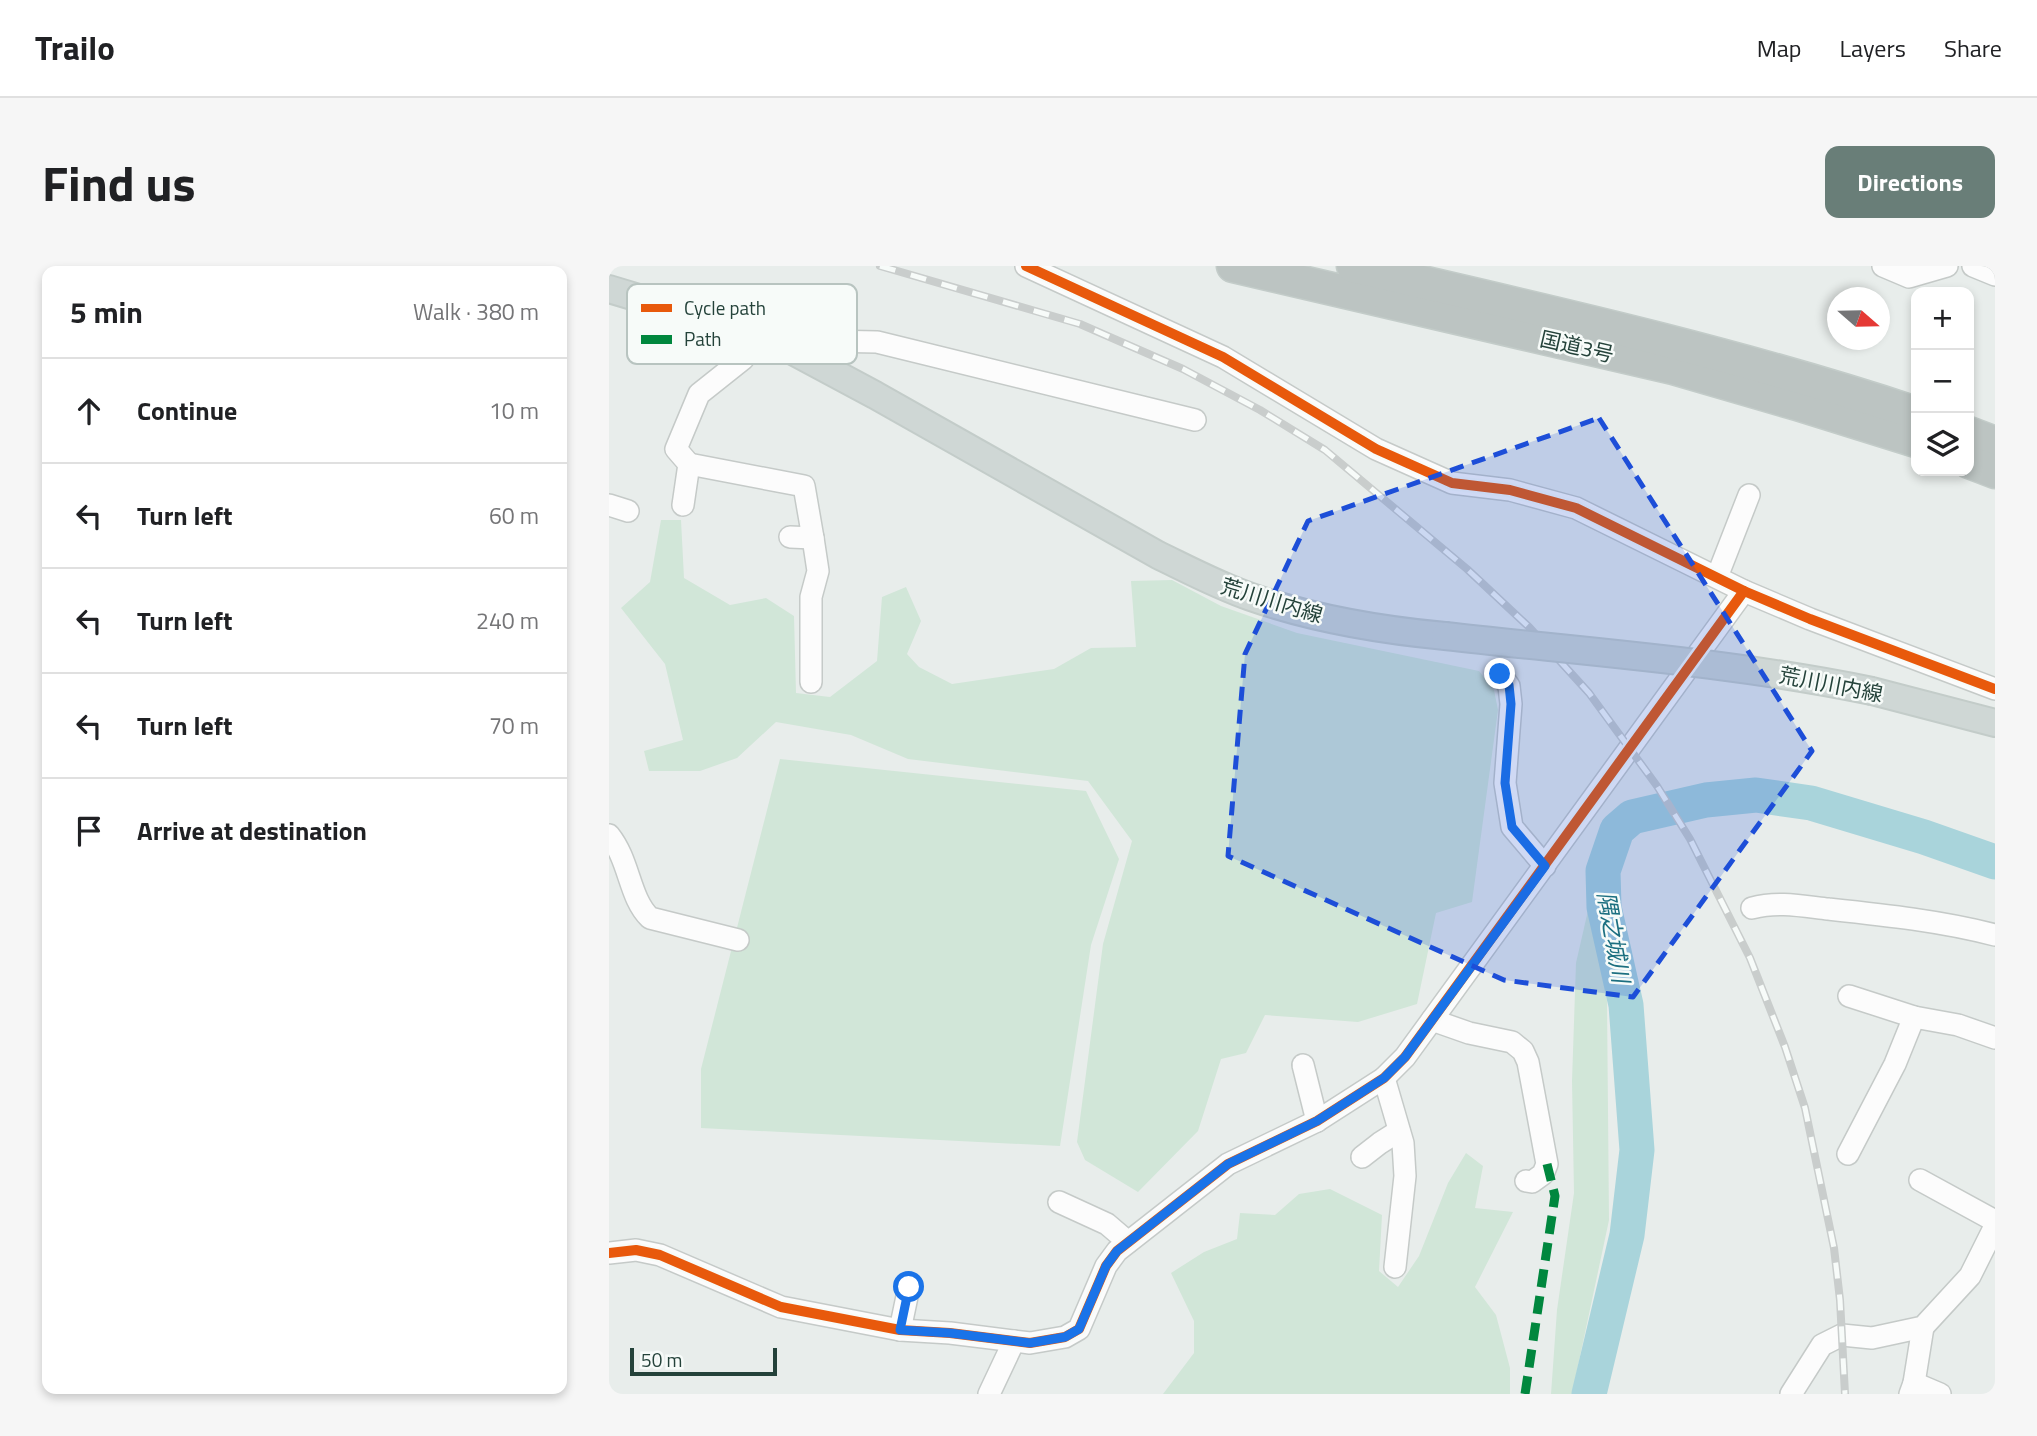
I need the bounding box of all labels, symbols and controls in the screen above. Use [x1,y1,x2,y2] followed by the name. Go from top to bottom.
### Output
[35,23,115,73] text: Trailo
[1757,30,1802,66] text: Map
[1840,30,1906,66] text: Layers
[1944,30,2002,66] text: Share
[42,145,196,220] text: Find us
[1825,146,1995,218] button: Directions
[627,284,857,364] legend
[1827,287,1890,350] north arrow
[1911,287,1974,476] map controls
[1911,287,1974,350] button: +
[70,289,143,335] text: 5 min
[684,293,766,322] text: Cycle path
[413,294,539,329] text: Walk · 380 m
[1537,322,1617,370] street label: 国道3号
[684,324,722,353] text: Path
[1911,350,1974,413] button: −
[137,391,237,430] text: Continue
[70,392,108,430] icon: ahead
[489,393,539,428] text: 10 m
[1911,413,1974,476] button: layers
[137,496,232,535] text: Turn left
[70,497,108,535] icon: left
[489,498,539,533] text: 60 m
[1217,569,1327,631] street label: 荒川川内線
[137,601,232,640] text: Turn left
[70,602,108,640] icon: left
[476,603,539,638] text: 240 m
[1484,658,1515,689] route end
[1776,658,1886,710] street label: 荒川川内線
[137,706,232,745] text: Turn left
[70,707,108,745] icon: left
[489,708,539,743] text: 70 m
[137,811,367,850] text: Arrive at destination
[70,812,108,850] icon: arrive
[1589,889,1640,988] water label: 隅之城川
[893,1271,924,1302] route start
[630,1345,777,1377] scale bar
[641,1345,682,1374] text: 50 m

